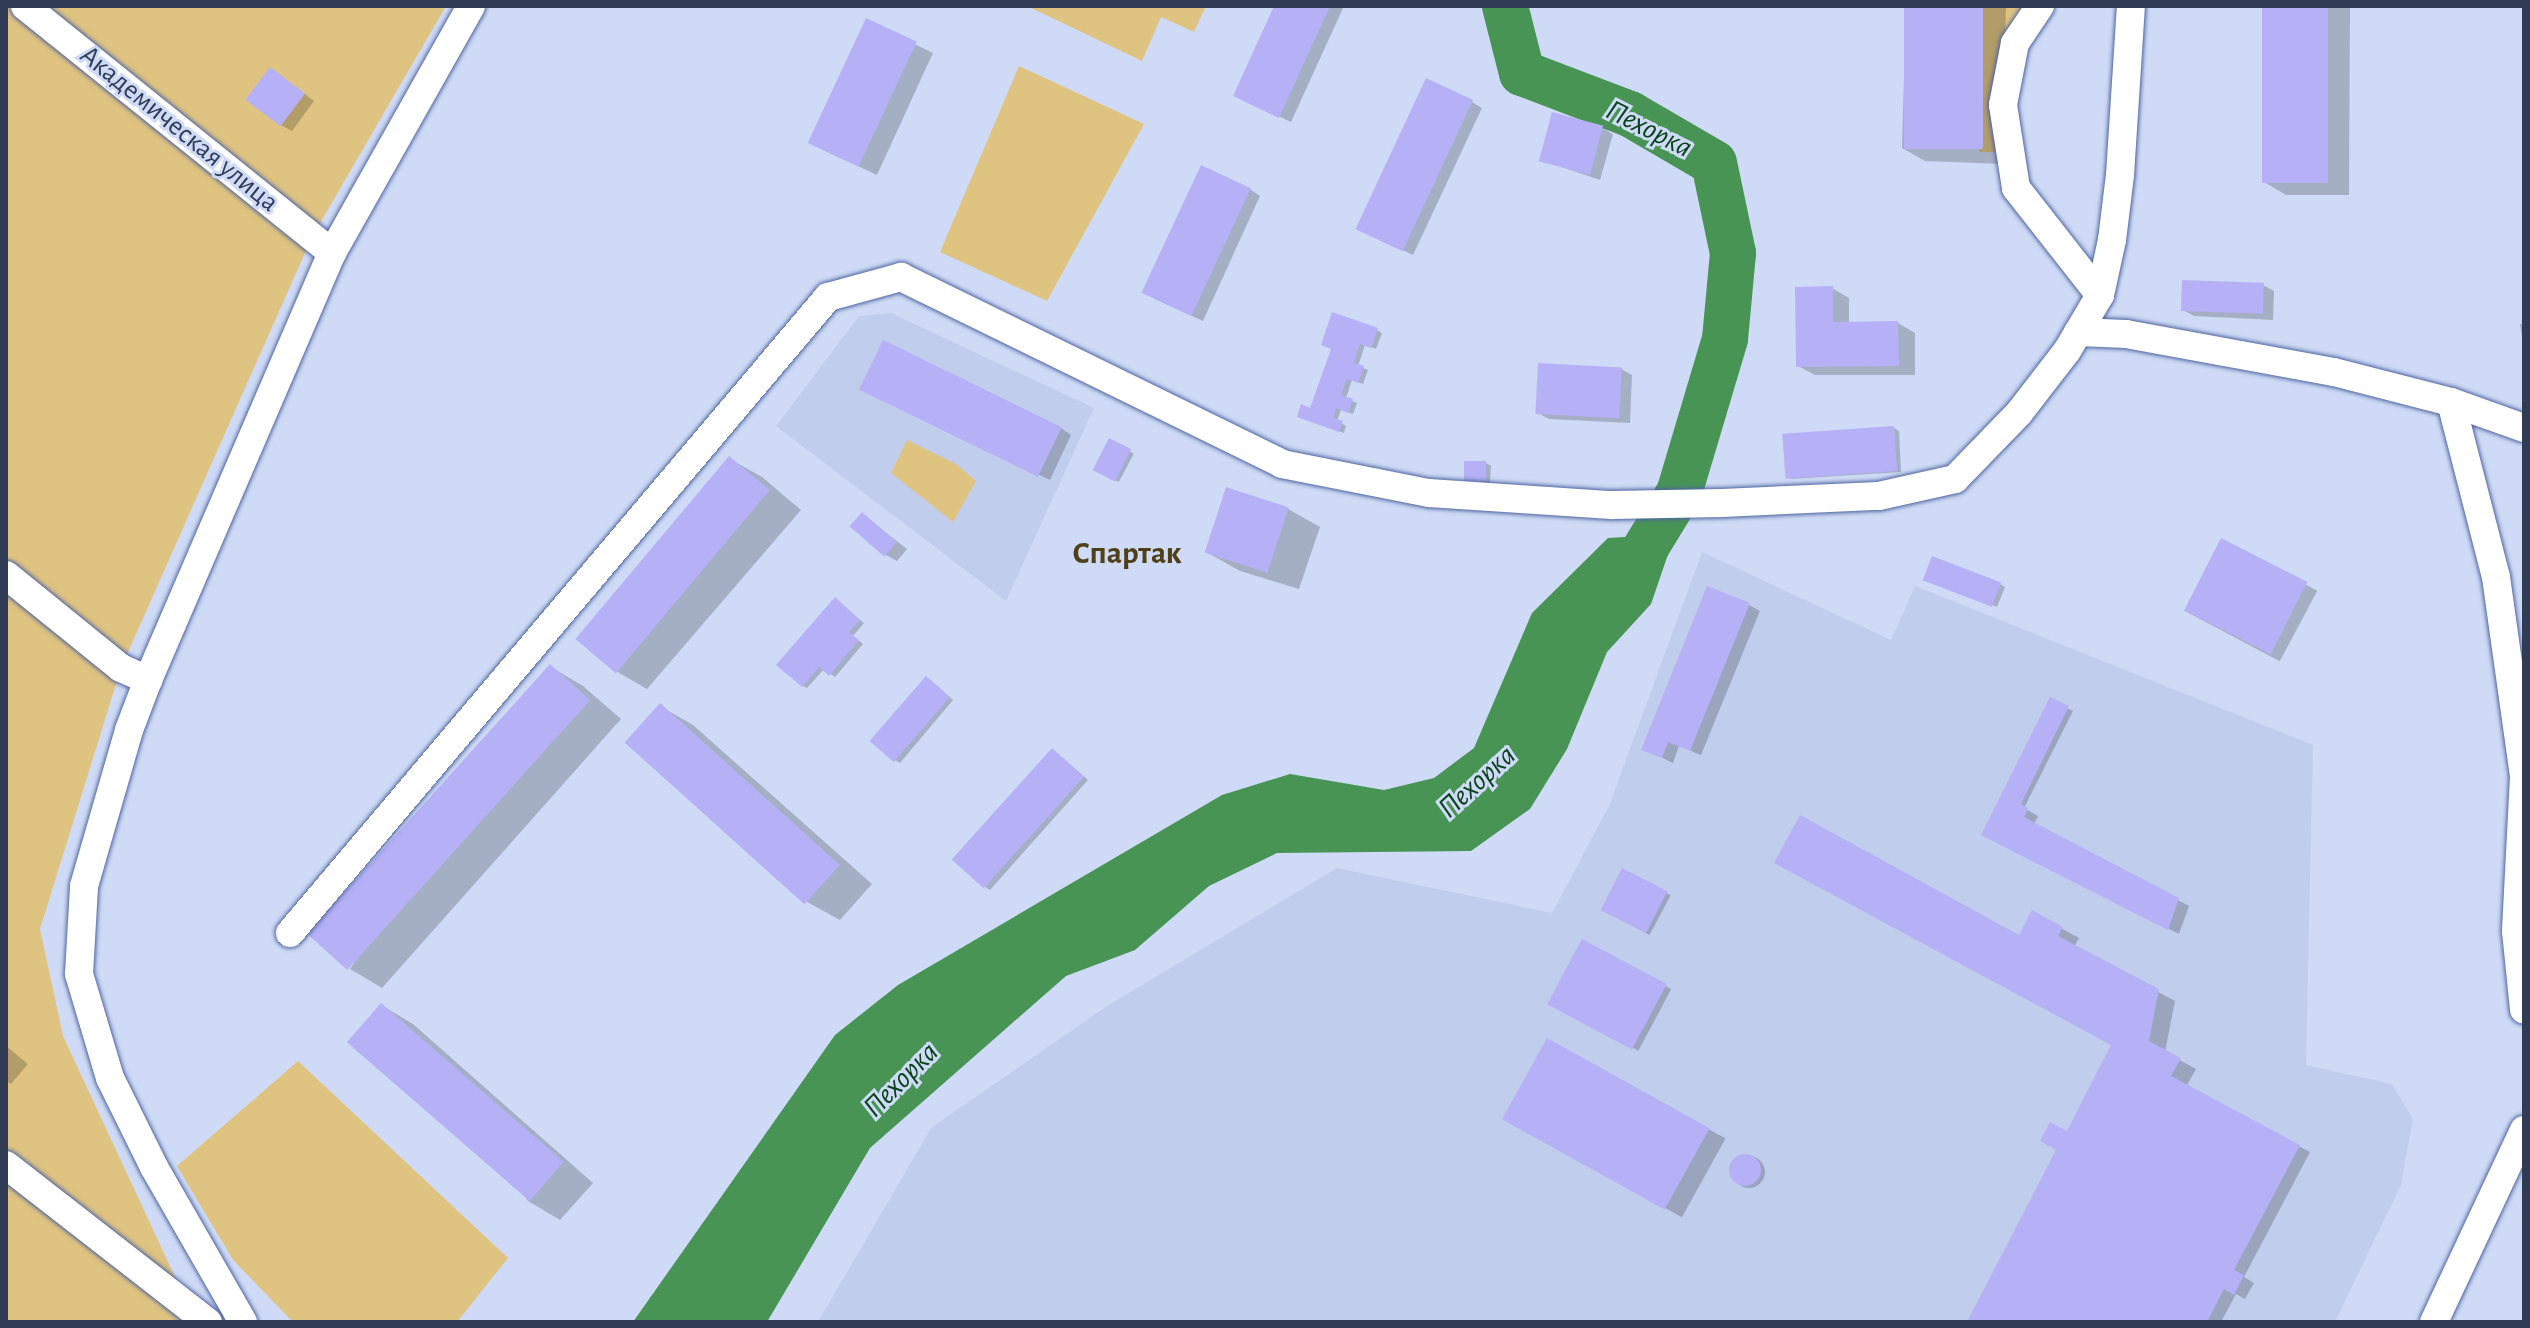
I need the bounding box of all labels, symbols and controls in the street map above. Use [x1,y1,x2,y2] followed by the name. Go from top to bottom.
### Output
[73,39,285,219] street label: Академическая улица
[1600,92,1698,166] water label: Пехорка
[1072,534,1182,572] district label: Спартак
[1431,738,1523,826] water label: Пехорка
[856,1035,946,1125] water label: Пехорка

